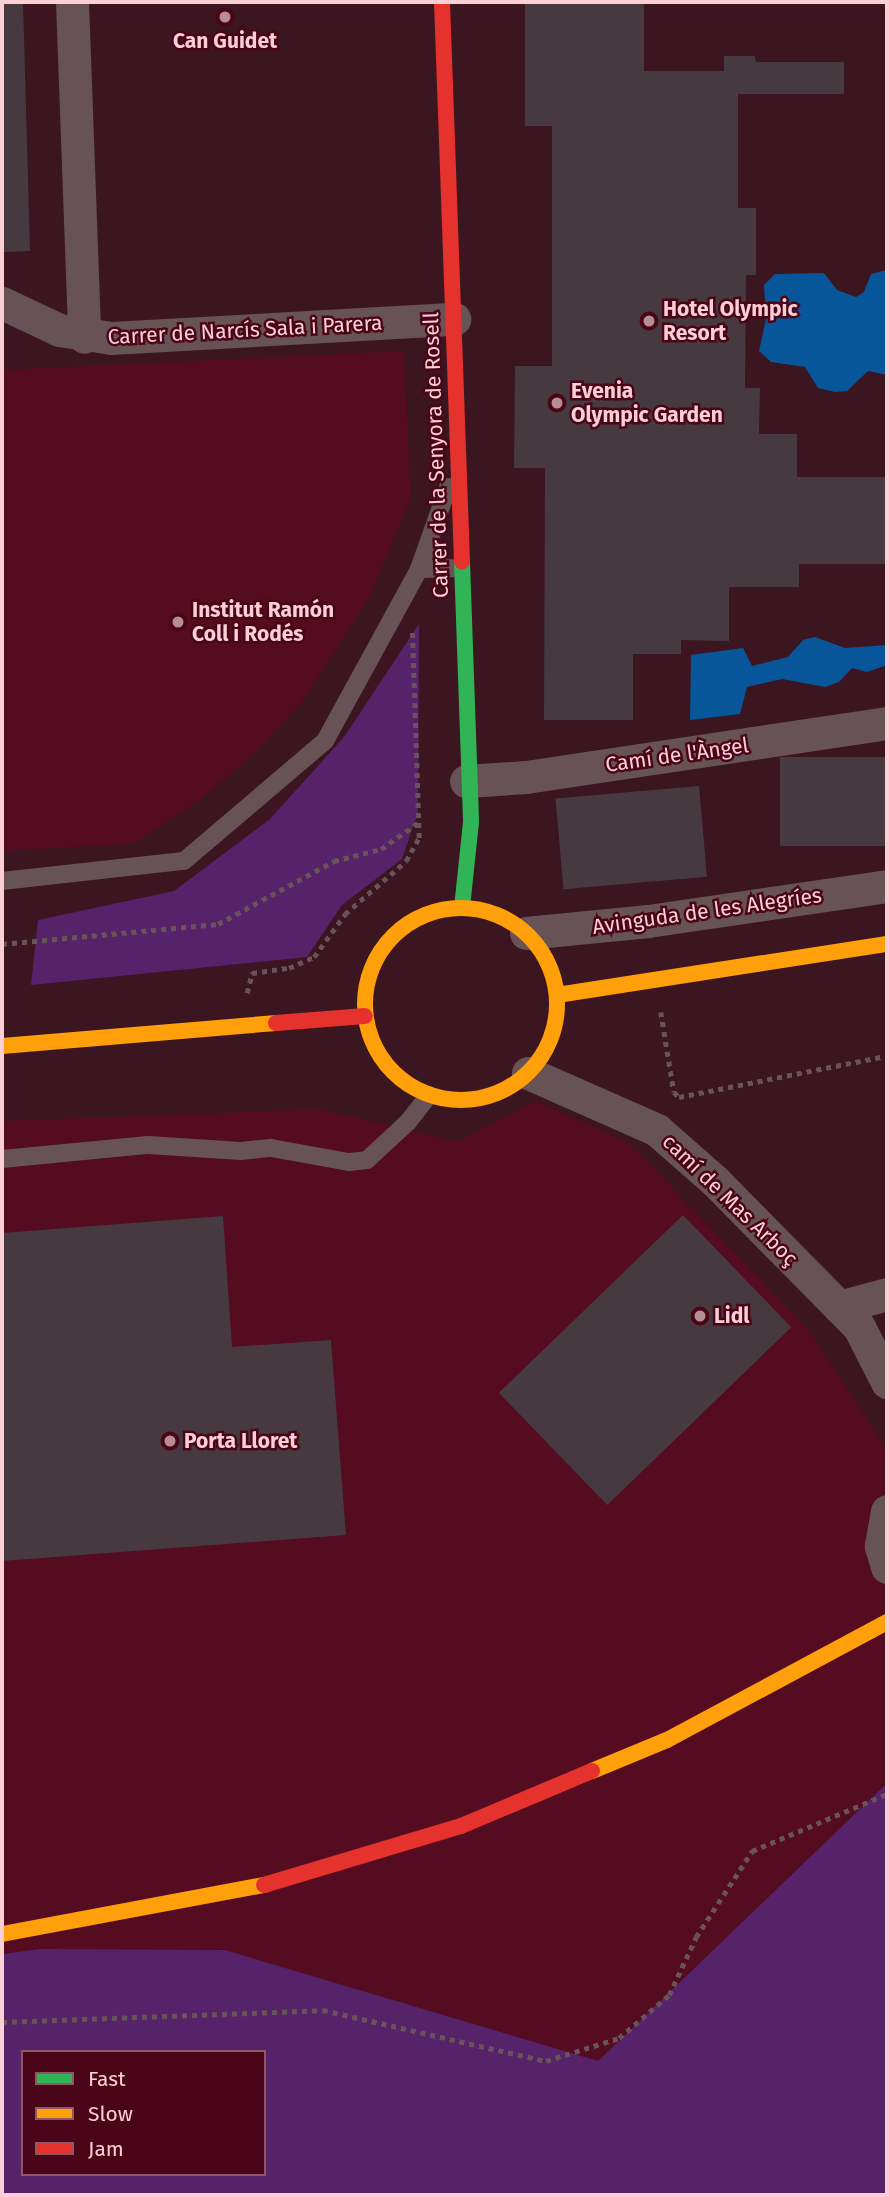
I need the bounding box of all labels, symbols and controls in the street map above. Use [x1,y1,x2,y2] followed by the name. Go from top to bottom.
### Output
[217,9,233,25] marker: Can Guidet
[173,28,277,54] place label: Can Guidet
[663,296,797,346] place label: Hotel Olympic Resort
[107,310,383,350] street label: Carrer de Narcís Sala i Parera
[418,312,454,598] street label: Carrer de la Senyora de Rosell
[641,313,657,329] marker: Hotel Olympic Resort
[571,378,723,428] place label: Evenia Olympic Garden
[549,395,565,411] marker: Evenia Olympic Garden
[192,597,334,647] place label: Institut Ramón Coll i Rodés
[170,614,186,630] marker: Institut Ramón Coll i Rodés
[604,732,750,778] street label: Camí de l'Àngel
[591,882,823,940] street label: Avinguda de les Alegríes
[657,1129,803,1271] street label: camí de Mas Arboç
[714,1303,750,1329] place label: Lidl
[692,1308,708,1324] marker: Lidl
[184,1428,297,1454] place label: Porta Lloret
[162,1433,178,1449] marker: Porta Lloret
[21,2050,266,2176] legend
[88,2066,126,2092] text: Fast
[88,2101,133,2127] text: Slow
[88,2136,124,2162] text: Jam

